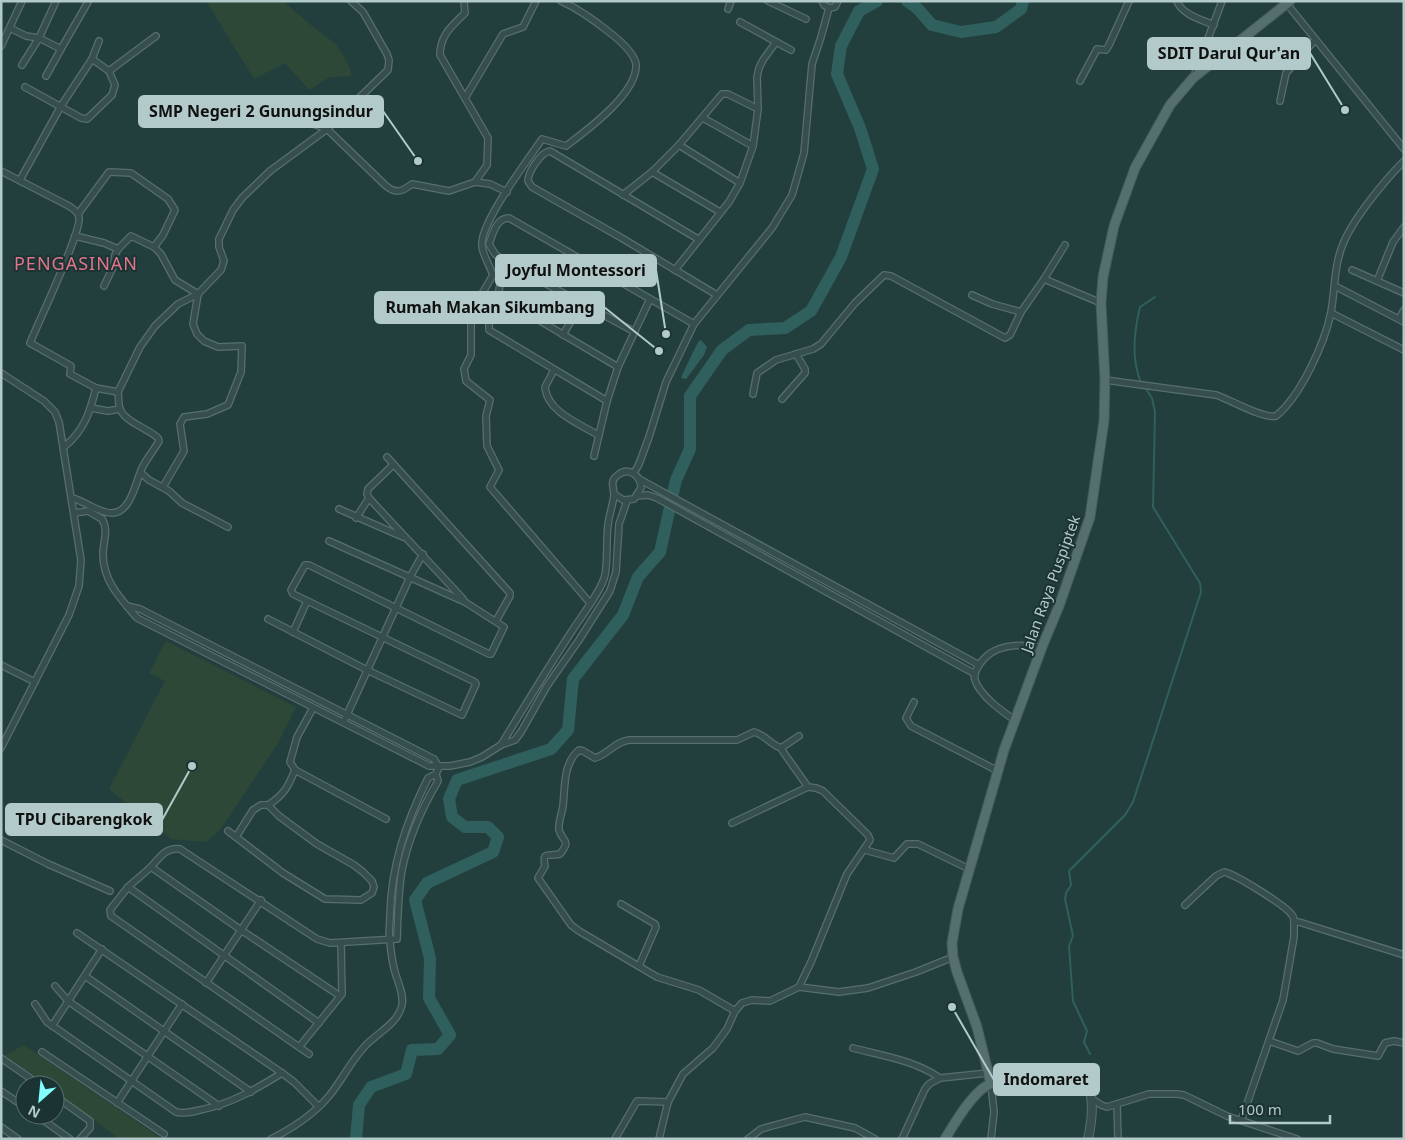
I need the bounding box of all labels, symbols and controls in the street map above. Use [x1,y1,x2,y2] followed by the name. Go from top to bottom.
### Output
[1148,38,1310,69] callout: SDIT Darul Qur'an
[1158,42,1300,64] text: SDIT Darul Qur'an
[139,96,383,127] callout: SMP Negeri 2 Gunungsindur
[149,100,373,122] text: SMP Negeri 2 Gunungsindur
[14,251,138,275] district label: PENGASINAN
[496,255,656,286] callout: Joyful Montessori
[504,259,646,281] text: Joyful Montessori
[375,292,604,323] callout: Rumah Makan Sikumbang
[385,296,595,318] text: Rumah Makan Sikumbang
[1015,512,1084,657] street label: Jalan Raya Puspiptek
[6,804,162,835] callout: TPU Cibarengkok
[16,808,153,830] text: TPU Cibarengkok
[994,1064,1099,1095] callout: Indomaret
[1003,1068,1089,1090] text: Indomaret
[15,1075,65,1125] north arrow
[1230,1092,1330,1124] scale bar
[1238,1099,1282,1119] text: 100 m
[24,1101,43,1123] text: N

